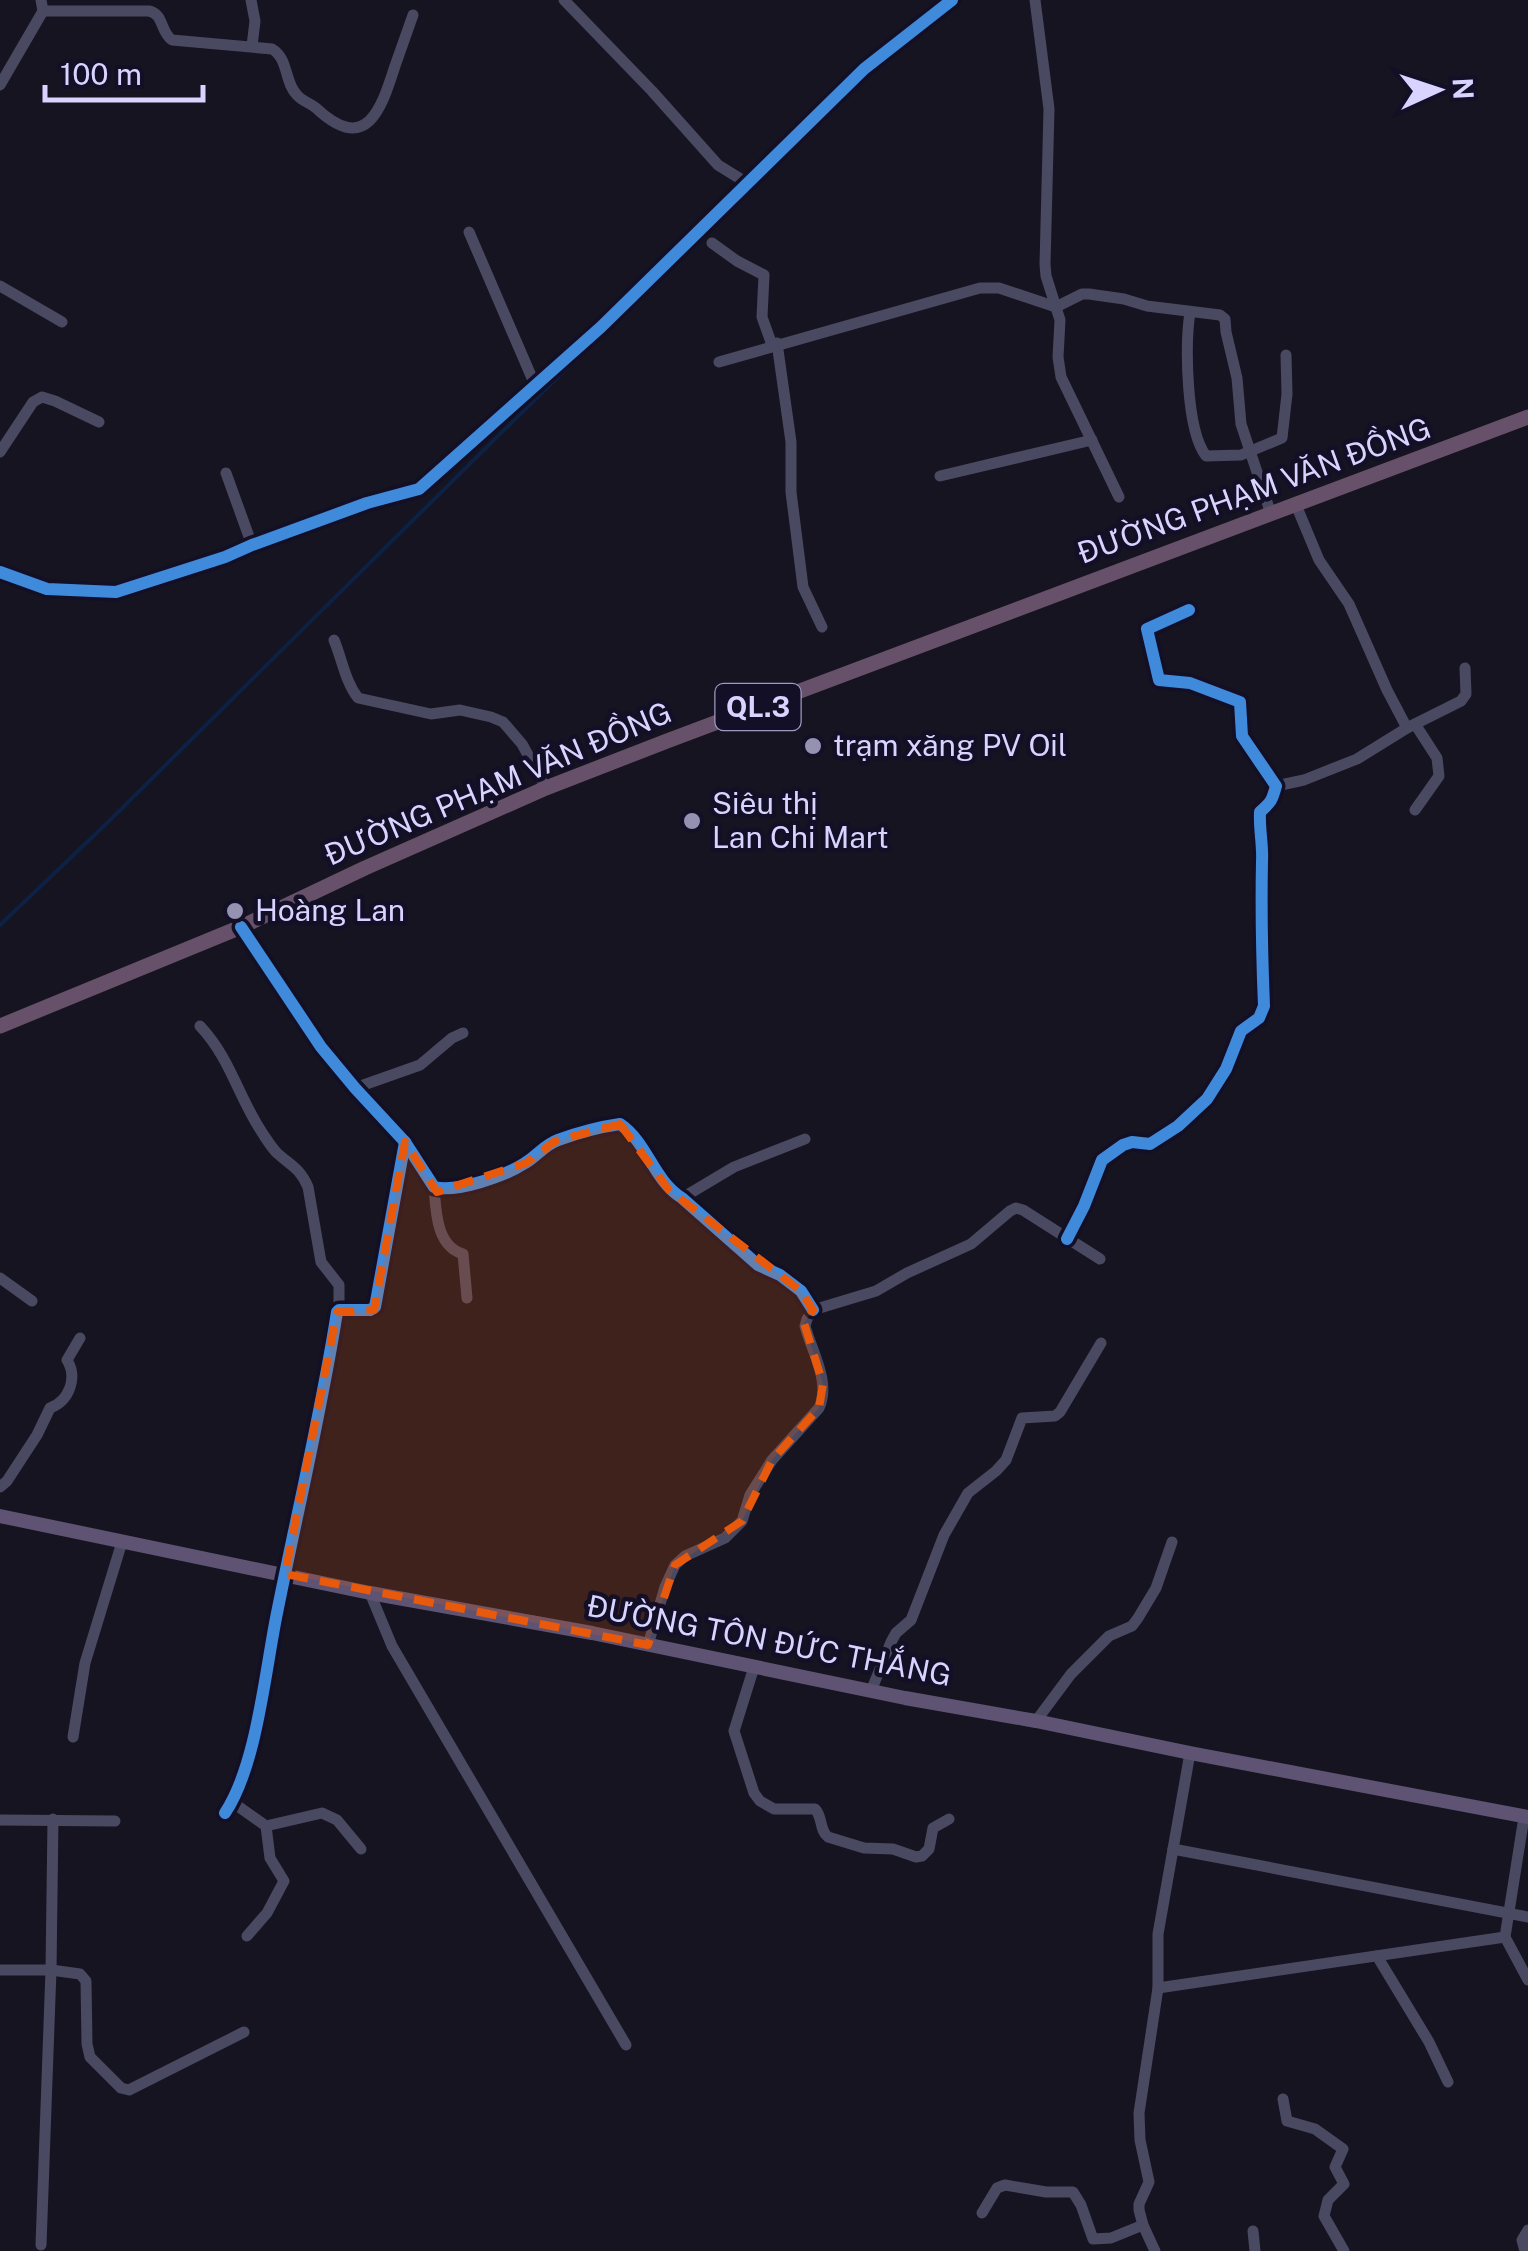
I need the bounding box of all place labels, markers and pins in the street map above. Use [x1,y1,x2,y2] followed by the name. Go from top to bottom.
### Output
[833,727,1067,763] place label: trạm xăng PV Oil
[802,735,824,757] marker: trạm xăng PV Oil
[712,785,889,855] place label: Siêu thị Lan Chi Mart
[681,810,703,832] marker: Siêu thị Lan Chi Mart
[255,892,405,928] place label: Hoàng Lan
[224,900,246,922] marker: Hoàng Lan

